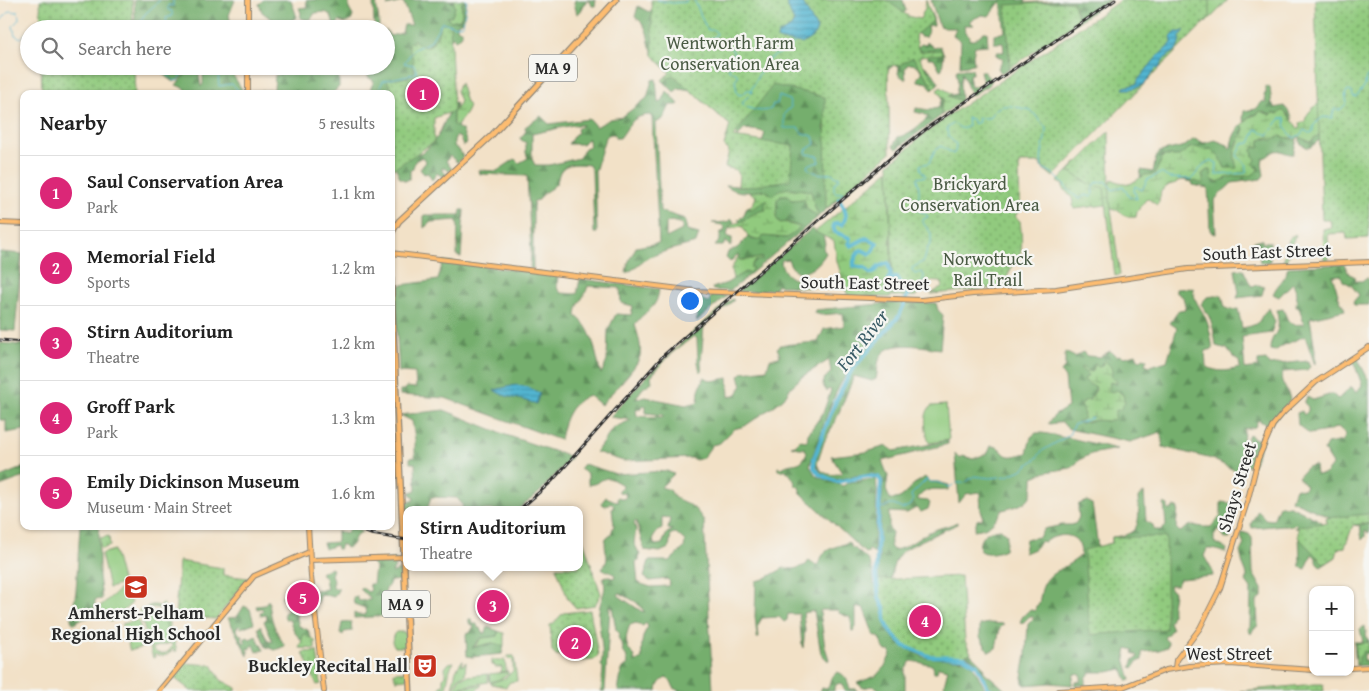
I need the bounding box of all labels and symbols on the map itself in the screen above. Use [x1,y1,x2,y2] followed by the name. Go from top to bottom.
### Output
[661,29,800,77] park label: Wentworth Farm Conservation Area
[529,54,577,82] road number: MA 9
[407,75,439,113] pin: 1
[901,170,1040,218] park label: Brickyard Conservation Area
[1202,236,1332,267] street label: South East Street
[943,245,1034,293] park label: Norwottuck Rail Trail
[800,268,930,297] street label: South East Street
[677,288,703,314] your location
[828,303,895,377] water label: Fort River
[1210,438,1263,535] street label: Shays Street
[123,574,149,600] school or university icon: Amherst-Pelham Regional High School
[287,579,319,617] pin: 5
[477,587,509,625] pin: 3
[382,590,430,618] road number: MA 9
[51,599,221,647] place label: Amherst-Pelham Regional High School
[909,602,941,640] pin: 4
[559,624,591,662] pin: 2
[1186,640,1273,667] street label: West Street
[248,652,408,679] place label: Buckley Recital Hall
[412,653,438,679] theatre icon: Buckley Recital Hall

